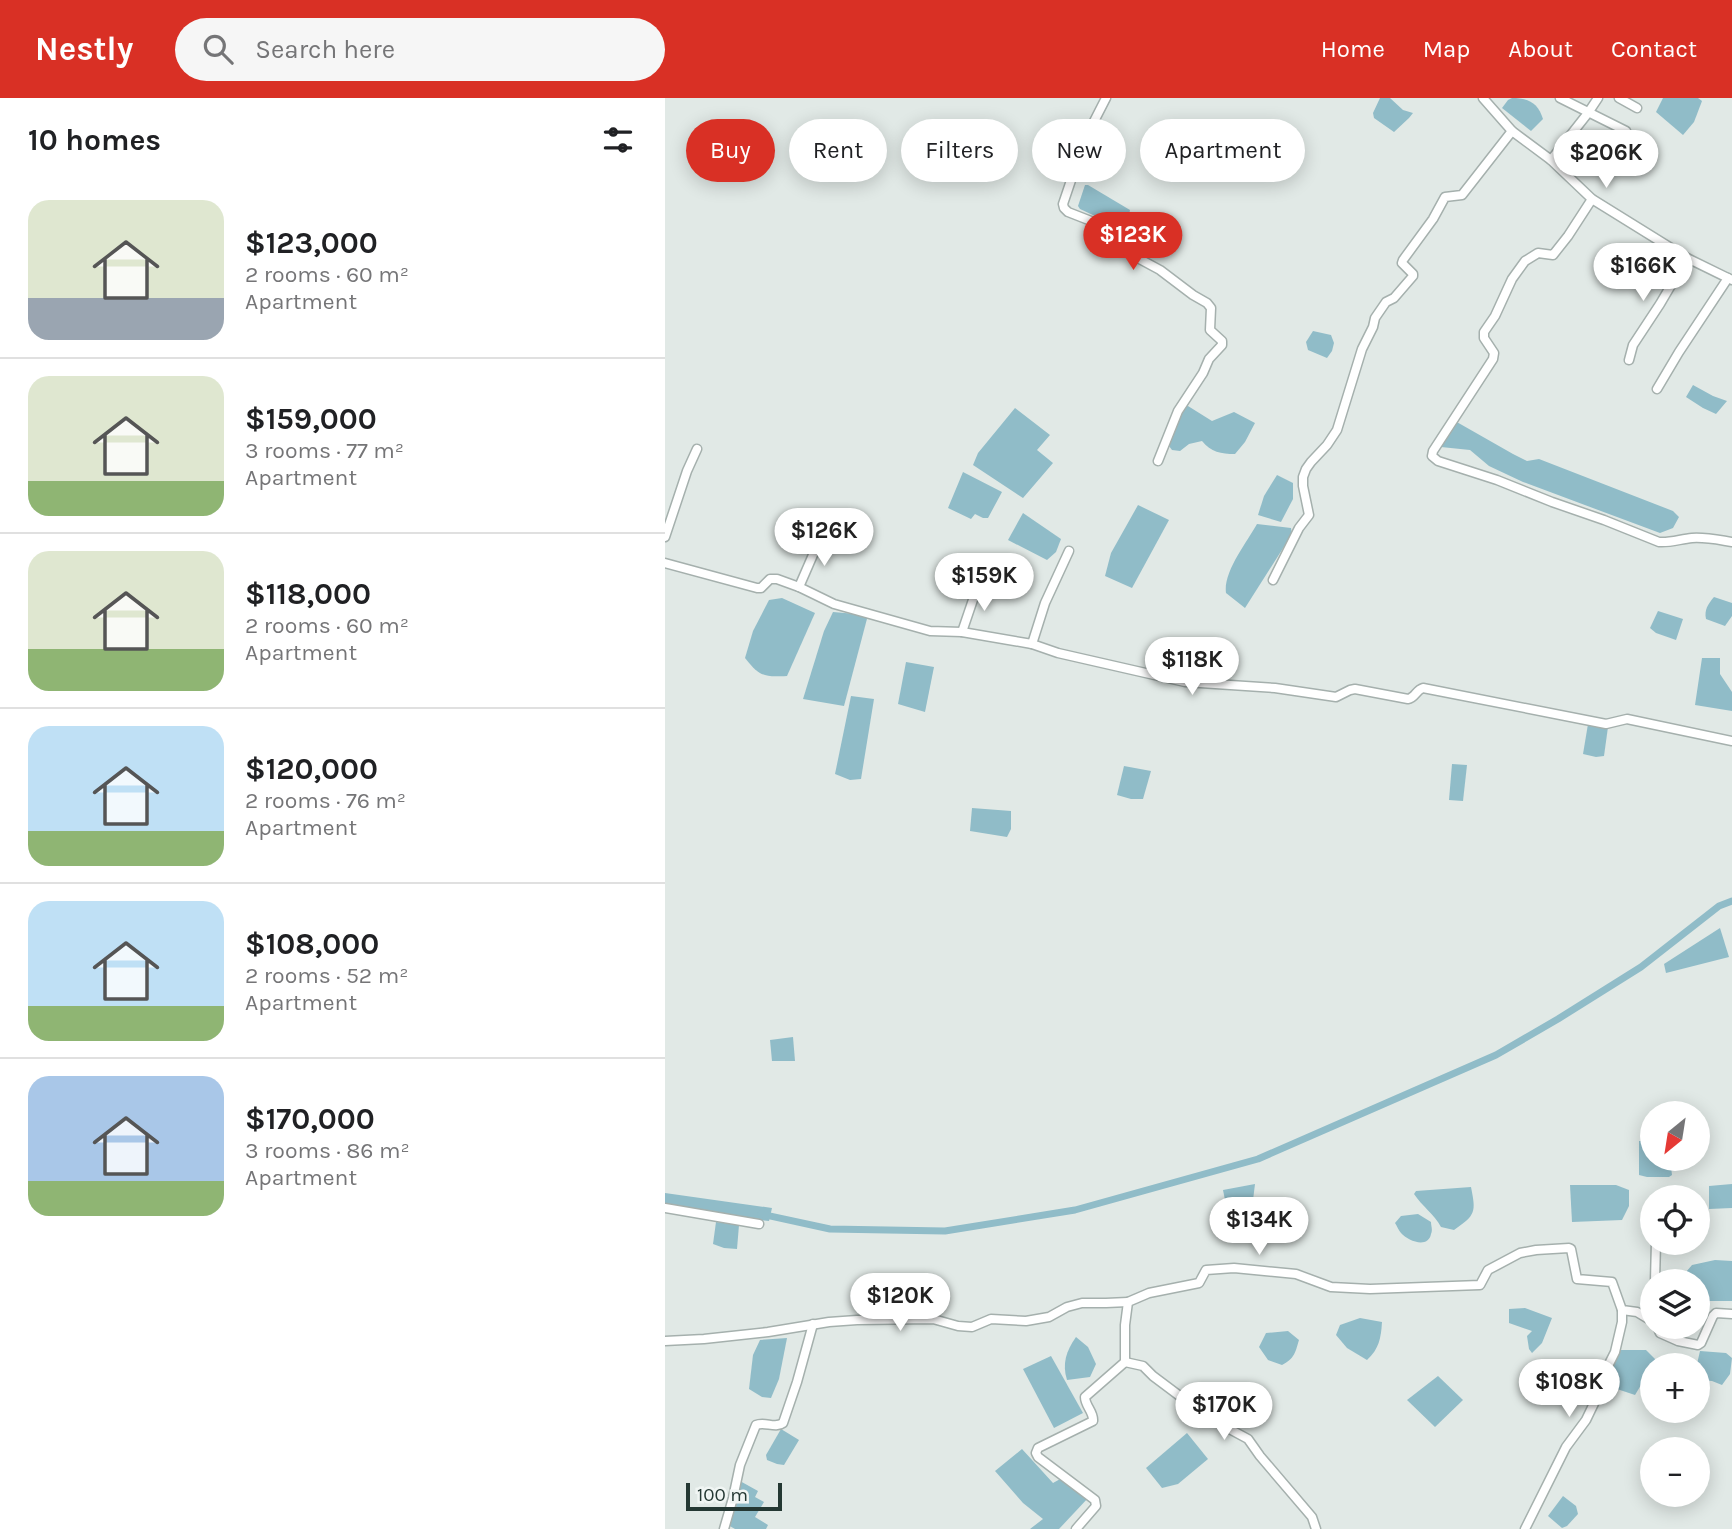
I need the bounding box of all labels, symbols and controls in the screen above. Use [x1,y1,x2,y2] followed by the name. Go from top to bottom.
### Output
[175,18,665,81] search box
[35,30,133,68] text: Nestly
[199,30,237,68] icon: search
[255,34,395,65] text: Search here
[1321,35,1385,63] text: Home
[1423,35,1470,63] text: Map
[1508,35,1573,63] text: About
[1611,35,1697,63] text: Contact
[686,119,775,182] chip: Buy
[789,119,887,182] chip: Rent
[901,119,1018,182] chip: Filters
[1032,119,1126,182] chip: New
[1140,119,1305,182] chip: Apartment
[599,121,637,159] icon: filters
[28,122,161,158] text: 10 homes
[1557,130,1655,190] pin: $206K
[1569,139,1643,166] text: $206K
[1084,212,1182,272] pin: $123K
[1099,221,1167,248] text: $123K
[245,225,378,261] text: $123,000
[84,228,168,312] icon: home
[1594,244,1692,303] pin: $166K
[1609,252,1677,279] text: $166K
[245,261,409,288] text: 2 rooms · 60 m²
[245,288,357,315] text: Apartment
[245,401,377,437] text: $159,000
[84,404,168,488] icon: home
[245,437,404,464] text: 3 rooms · 77 m²
[245,464,357,491] text: Apartment
[775,508,873,568] pin: $126K
[791,517,857,544] text: $126K
[935,554,1033,613] pin: $159K
[951,562,1017,589] text: $159K
[245,576,371,612] text: $118,000
[84,579,168,663] icon: home
[245,612,409,639] text: 2 rooms · 60 m²
[1143,638,1241,697] pin: $118K
[245,639,357,666] text: Apartment
[1161,646,1223,673] text: $118K
[245,751,378,787] text: $120,000
[84,754,168,838] icon: home
[245,787,406,814] text: 2 rooms · 76 m²
[245,814,357,841] text: Apartment
[245,926,379,962] text: $108,000
[84,929,168,1013] icon: home
[245,962,408,989] text: 2 rooms · 52 m²
[245,989,357,1016] text: Apartment
[245,1101,375,1137] text: $170,000
[1640,1101,1710,1171] north arrow
[1640,1101,1710,1507] map controls
[84,1104,168,1188] icon: home
[245,1137,410,1164] text: 3 rooms · 86 m²
[245,1164,357,1191] text: Apartment
[1640,1185,1710,1255] button: locate
[1210,1198,1308,1257] pin: $134K
[1225,1206,1293,1233] text: $134K
[1640,1269,1710,1339] button: layers
[851,1274,949,1333] pin: $120K
[866,1282,934,1309] text: $120K
[1640,1353,1710,1423] button: +
[1520,1360,1618,1419] pin: $108K
[1535,1368,1603,1395] text: $108K
[1175,1382,1273,1442] pin: $170K
[1191,1391,1257,1418] text: $170K
[1640,1437,1710,1507] button: −
[686,1480,782,1512] scale bar
[697,1484,748,1506] text: 100 m

